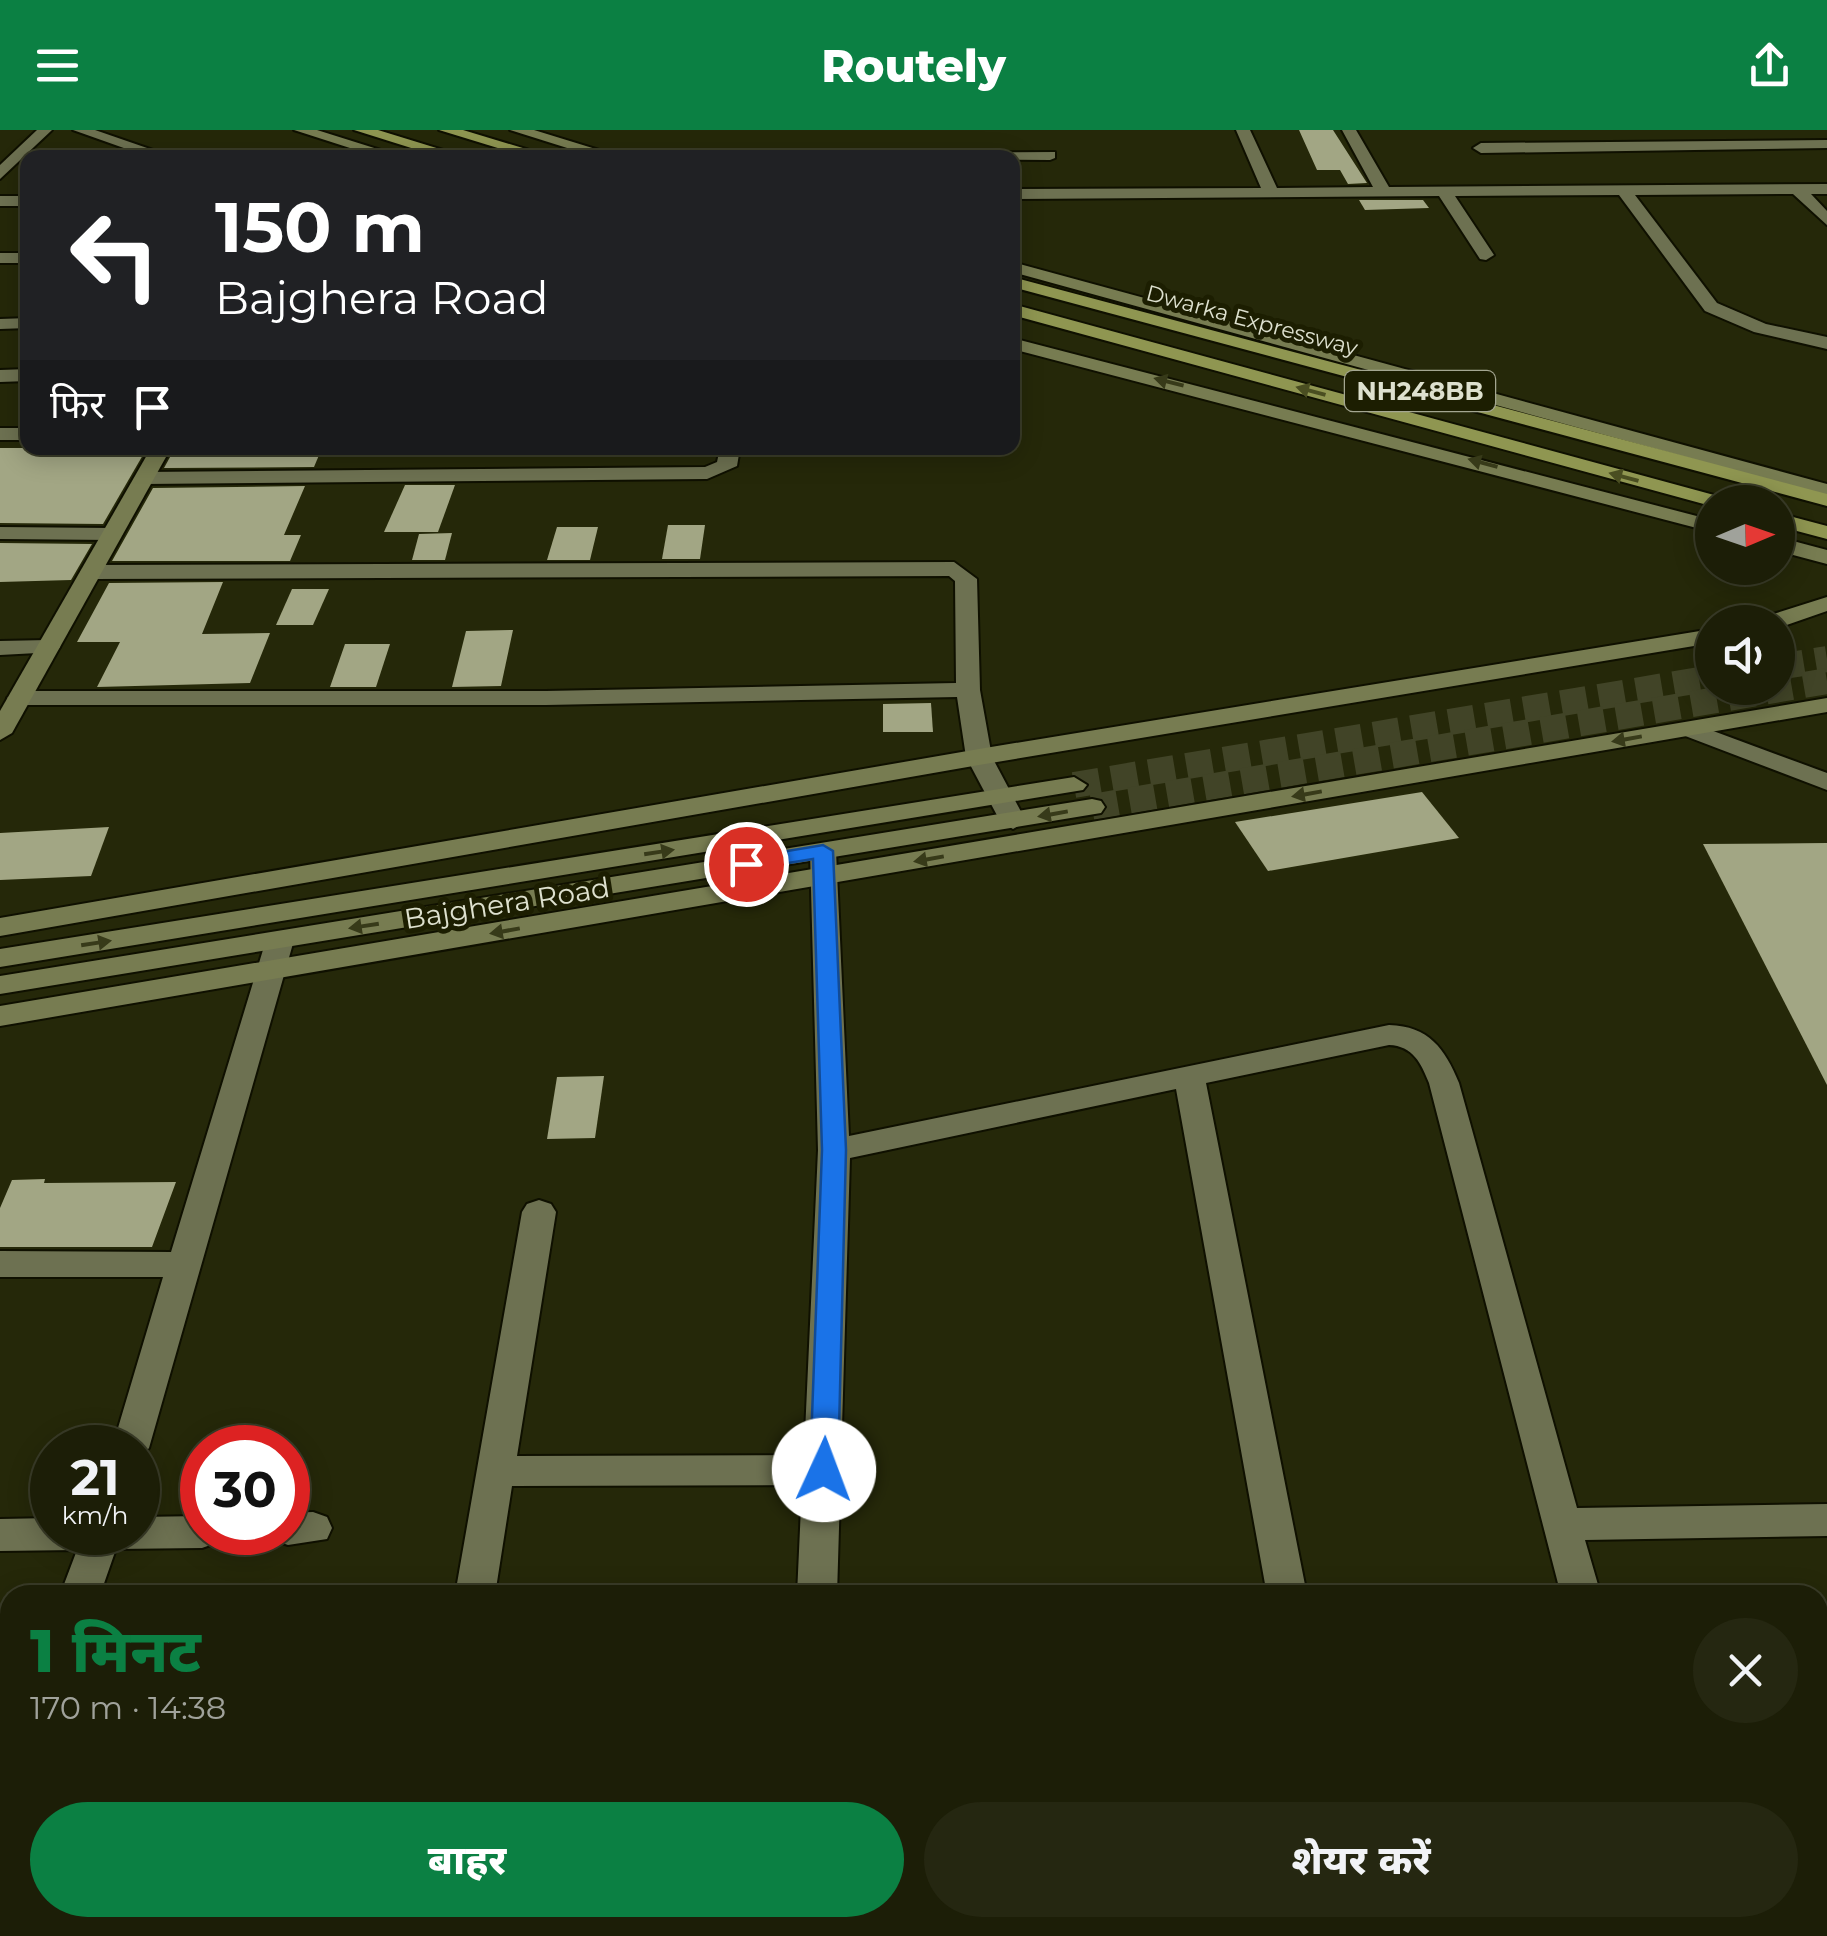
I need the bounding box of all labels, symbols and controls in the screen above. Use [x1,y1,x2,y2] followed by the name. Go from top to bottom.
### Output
[30,38,85,93] icon: menu
[821,38,1006,93] text: Routely
[1742,38,1797,93] icon: share
[215,184,425,270] text: 150 m
[50,190,180,320] icon: left
[215,270,548,325] text: Bajghera Road
[1143,279,1361,362] street label: Dwarka Expressway
[1345,371,1495,411] road number: NH248BB
[1153,374,1184,389] one-way arrow
[125,380,180,435] icon: arrive
[50,381,105,428] text: फिर
[1295,382,1326,398] one-way arrow
[1467,455,1498,471] one-way arrow
[1609,468,1640,484] one-way arrow
[1695,485,1795,585] north arrow
[1695,485,1795,705] map controls
[1695,605,1795,705] button: sound
[1611,732,1643,748] one-way arrow
[1291,787,1322,802] one-way arrow
[1036,807,1068,822] one-way arrow
[704,822,789,907] pin
[719,837,774,892] icon: arrive
[644,844,675,859] one-way arrow
[913,852,944,867] one-way arrow
[402,870,612,936] street label: Bajghera Road
[348,919,379,934] one-way arrow
[489,924,520,939] one-way arrow
[81,935,113,950] one-way arrow
[772,1418,876,1522] position arrow
[180,1425,310,1555] speed limit sign: 30
[70,1447,120,1508] text: 21
[62,1500,128,1530] text: km/h
[30,1614,201,1687] text: 1 मिनट
[1693,1618,1798,1723] button: close
[30,1688,226,1727] text: 170 m · 14:38
[30,1802,904,1917] button: बाहर
[924,1802,1798,1917] button: शेयर करें

